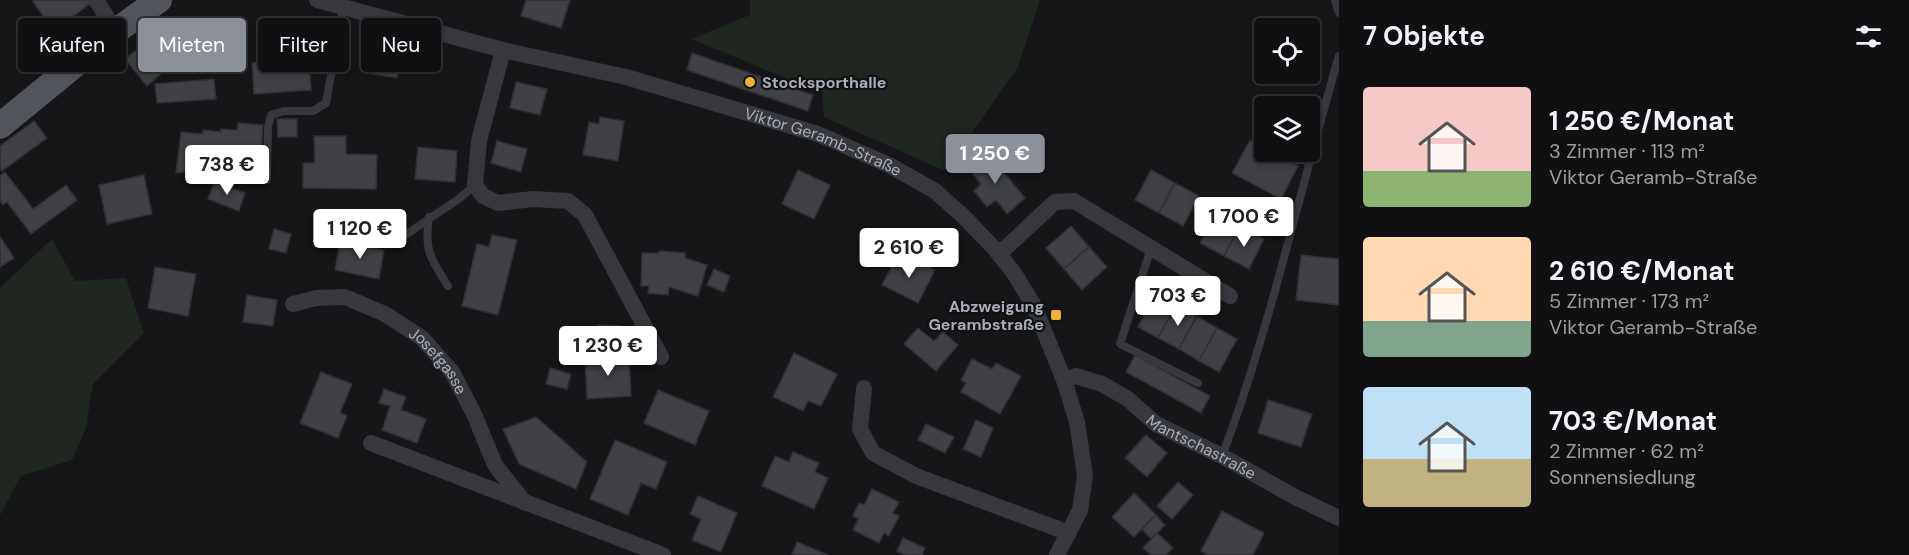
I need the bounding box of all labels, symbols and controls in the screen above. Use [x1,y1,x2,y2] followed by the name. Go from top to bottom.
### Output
[18,18,126,72] chip: Kaufen
[138,18,246,72] chip: Mieten
[258,18,349,72] chip: Filter
[361,18,441,72] chip: Neu
[1254,18,1320,162] map controls
[1254,18,1320,84] button: locate
[1363,19,1485,53] text: 7 Objekte
[1852,20,1885,53] icon: filters
[762,72,886,93] place label: Stocksporthalle
[743,75,757,89] marker: Stocksporthalle
[1254,96,1320,162] button: layers
[742,103,905,181] street label: Viktor Geramb-Straße
[1549,104,1734,138] text: 1 250 €/Monat
[1411,111,1483,183] icon: home
[940,134,1050,185] pin: 1 250 €
[1549,138,1705,164] text: 3 Zimmer · 113 m²
[960,140,1030,166] text: 1 250 €
[185,145,269,196] pin: 738 €
[199,151,255,177] text: 738 €
[1549,164,1757,190] text: Viktor Geramb-Straße
[1189,197,1299,248] pin: 1 700 €
[1208,203,1280,229] text: 1 700 €
[305,209,415,260] pin: 1 120 €
[327,215,393,241] text: 1 120 €
[854,228,964,279] pin: 2 610 €
[874,234,944,260] text: 2 610 €
[1549,254,1735,288] text: 2 610 €/Monat
[1411,261,1483,333] icon: home
[1136,276,1220,327] pin: 703 €
[1149,282,1207,308] text: 703 €
[1549,288,1709,314] text: 5 Zimmer · 173 m²
[928,296,1044,335] place label: Abzweigung Gerambstraße
[1049,308,1063,322] marker: Abzweigung Gerambstraße
[1549,314,1757,340] text: Viktor Geramb-Straße
[405,322,472,398] street label: Josefgasse
[553,326,663,377] pin: 1 230 €
[573,332,643,358] text: 1 230 €
[1549,404,1717,438] text: 703 €/Monat
[1141,410,1260,484] street label: Mantschastraße
[1411,411,1483,483] icon: home
[1549,438,1704,464] text: 2 Zimmer · 62 m²
[1549,464,1696,490] text: Sonnensiedlung

